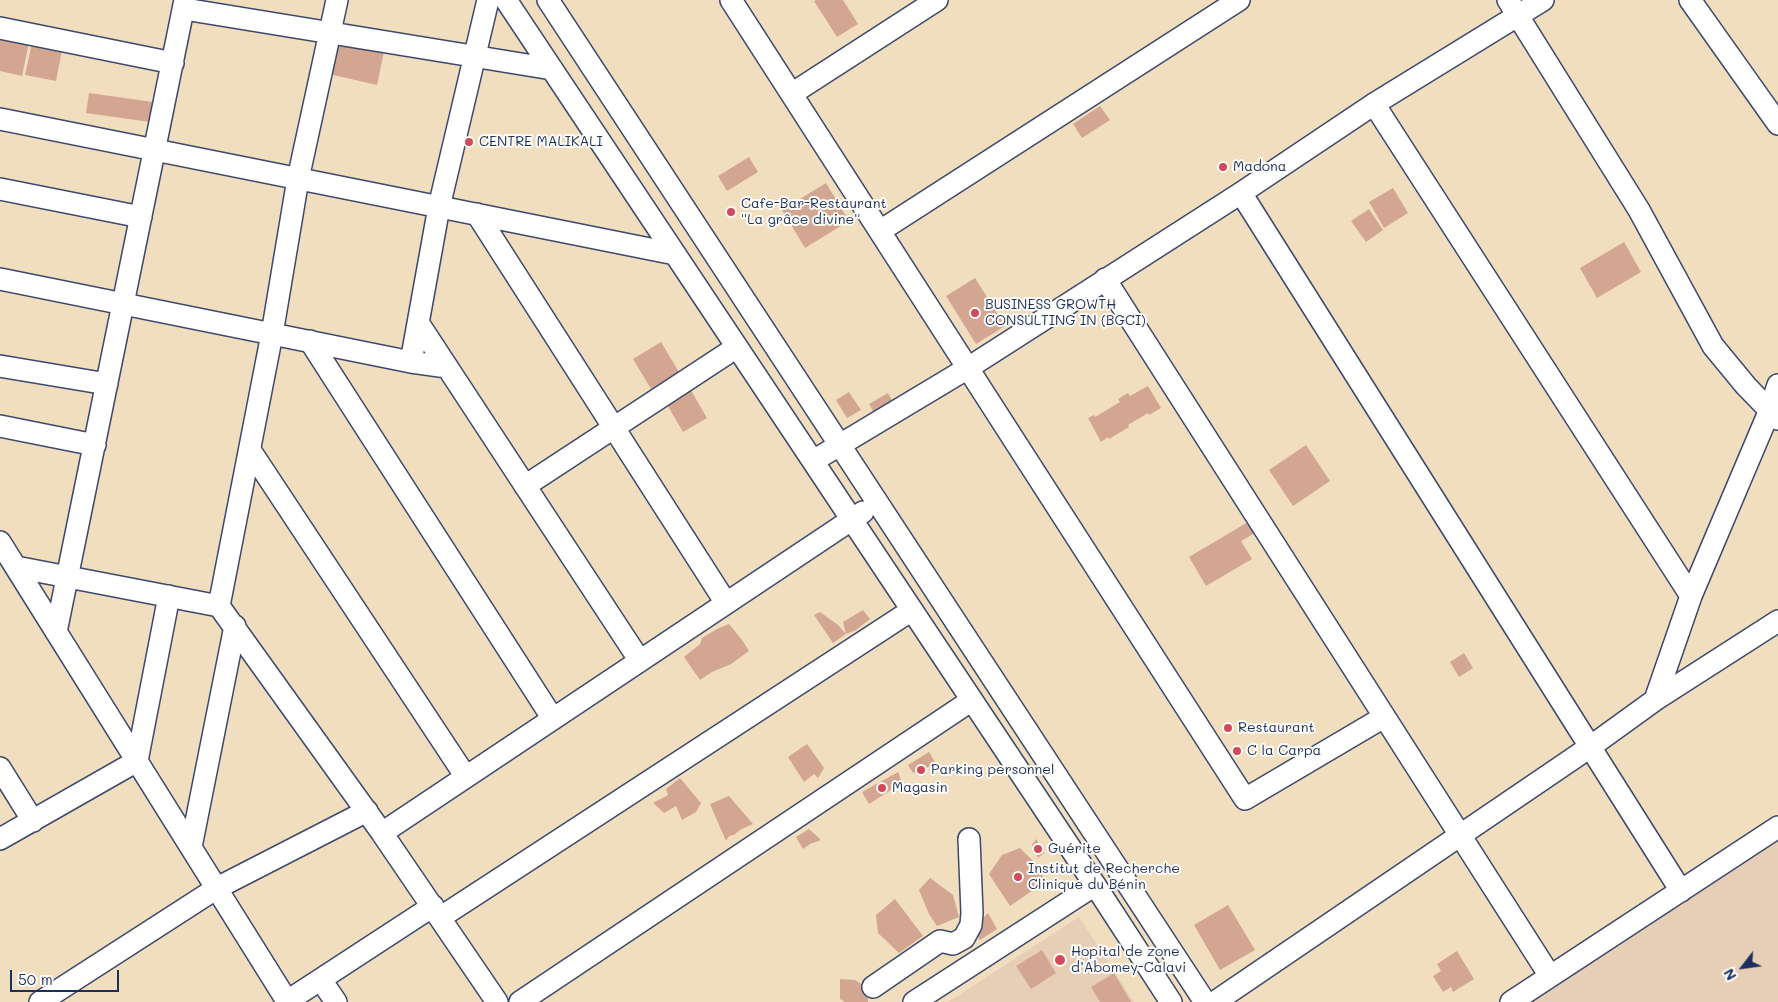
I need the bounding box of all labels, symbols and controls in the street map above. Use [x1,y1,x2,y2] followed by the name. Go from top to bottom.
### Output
[479,134,603,150] place label: CENTRE MALIKALI
[463,136,475,148] marker: CENTRE MALIKALI
[1233,159,1287,175] place label: Madona
[1217,161,1229,173] marker: Madona
[741,196,887,228] place label: Cafe-Bar-Restaurant ''La grâce divine''
[725,206,737,218] marker: Cafe-Bar-Restaurant ''La grâce divine''
[985,297,1146,330] place label: BUSINESS GROWTH CONSULTING IN (BGCI)
[969,307,981,319] marker: BUSINESS GROWTH CONSULTING IN (BGCI)
[1238,720,1315,736] place label: Restaurant
[1222,722,1234,734] marker: Restaurant
[1247,743,1321,759] place label: C la Carpa
[1231,745,1243,757] marker: C la Carpa
[931,762,1055,778] place label: Parking personnel
[915,764,927,776] marker: Parking personnel
[892,780,948,796] place label: Magasin
[876,782,888,794] marker: Magasin
[1048,841,1101,857] place label: Guérite
[1032,843,1044,855] marker: Guérite
[1028,861,1180,894] place label: Institut de Recherche Clinique du Bénin
[1012,871,1024,883] marker: Institut de Recherche Clinique du Bénin
[1718,942,1768,992] north arrow
[1071,944,1186,976] place label: Hopital de zone d’Abomey-Calavi
[1053,953,1067,967] marker: Hopital de zone d’Abomey-Calavi
[12,960,121,992] scale bar
[1719,965,1740,984] text: N
[18,969,53,989] text: 50 m

